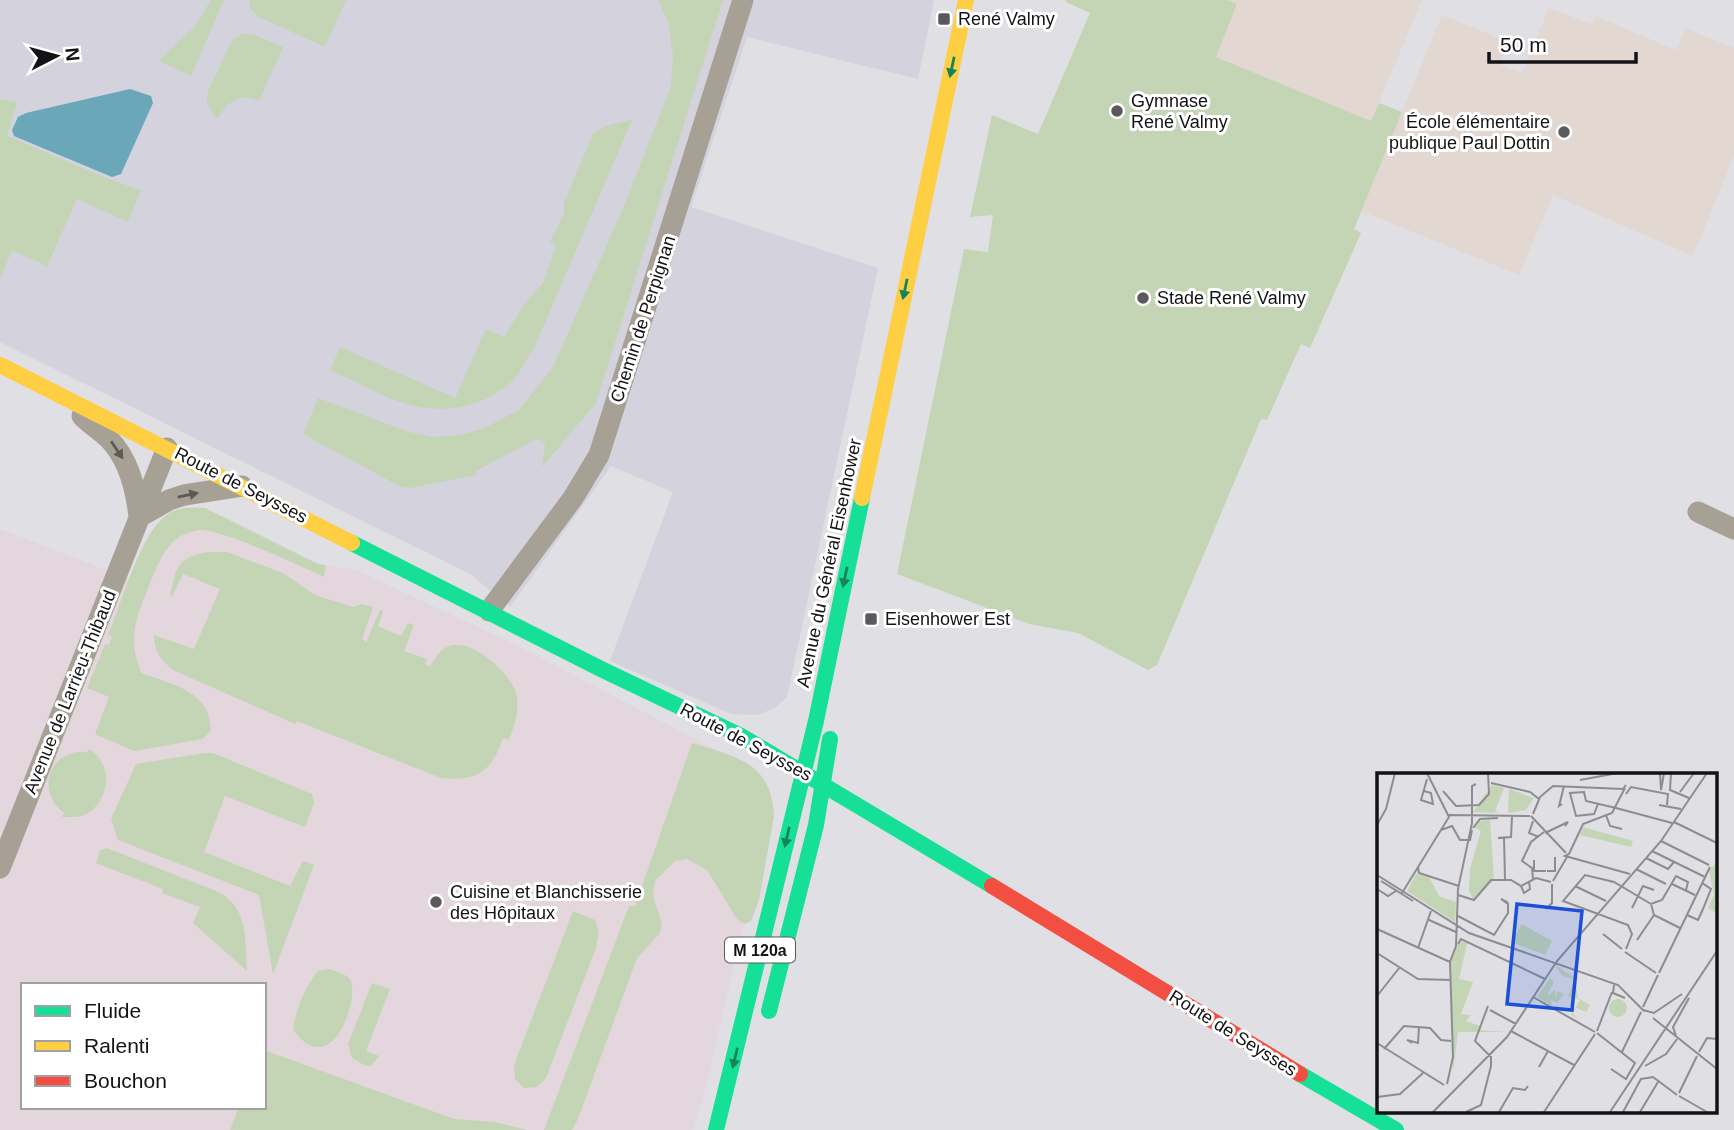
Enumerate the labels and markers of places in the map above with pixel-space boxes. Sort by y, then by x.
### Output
place label: René Valmy [958,9,1055,29]
marker: René Valmy [936,11,952,27]
place label: Gymnase René Valmy [1131,91,1228,132]
marker: Gymnase René Valmy [1109,103,1125,119]
place label: École élémentaire publique Paul Dottin [1389,112,1550,153]
marker: École élémentaire publique Paul Dottin [1556,124,1572,140]
place label: Stade René Valmy [1157,288,1306,308]
marker: Stade René Valmy [1135,290,1151,306]
place label: Eisenhower Est [885,609,1010,629]
marker: Eisenhower Est [863,611,879,627]
place label: Cuisine et Blanchisserie des Hôpitaux [450,882,642,923]
marker: Cuisine et Blanchisserie des Hôpitaux [428,894,444,910]

